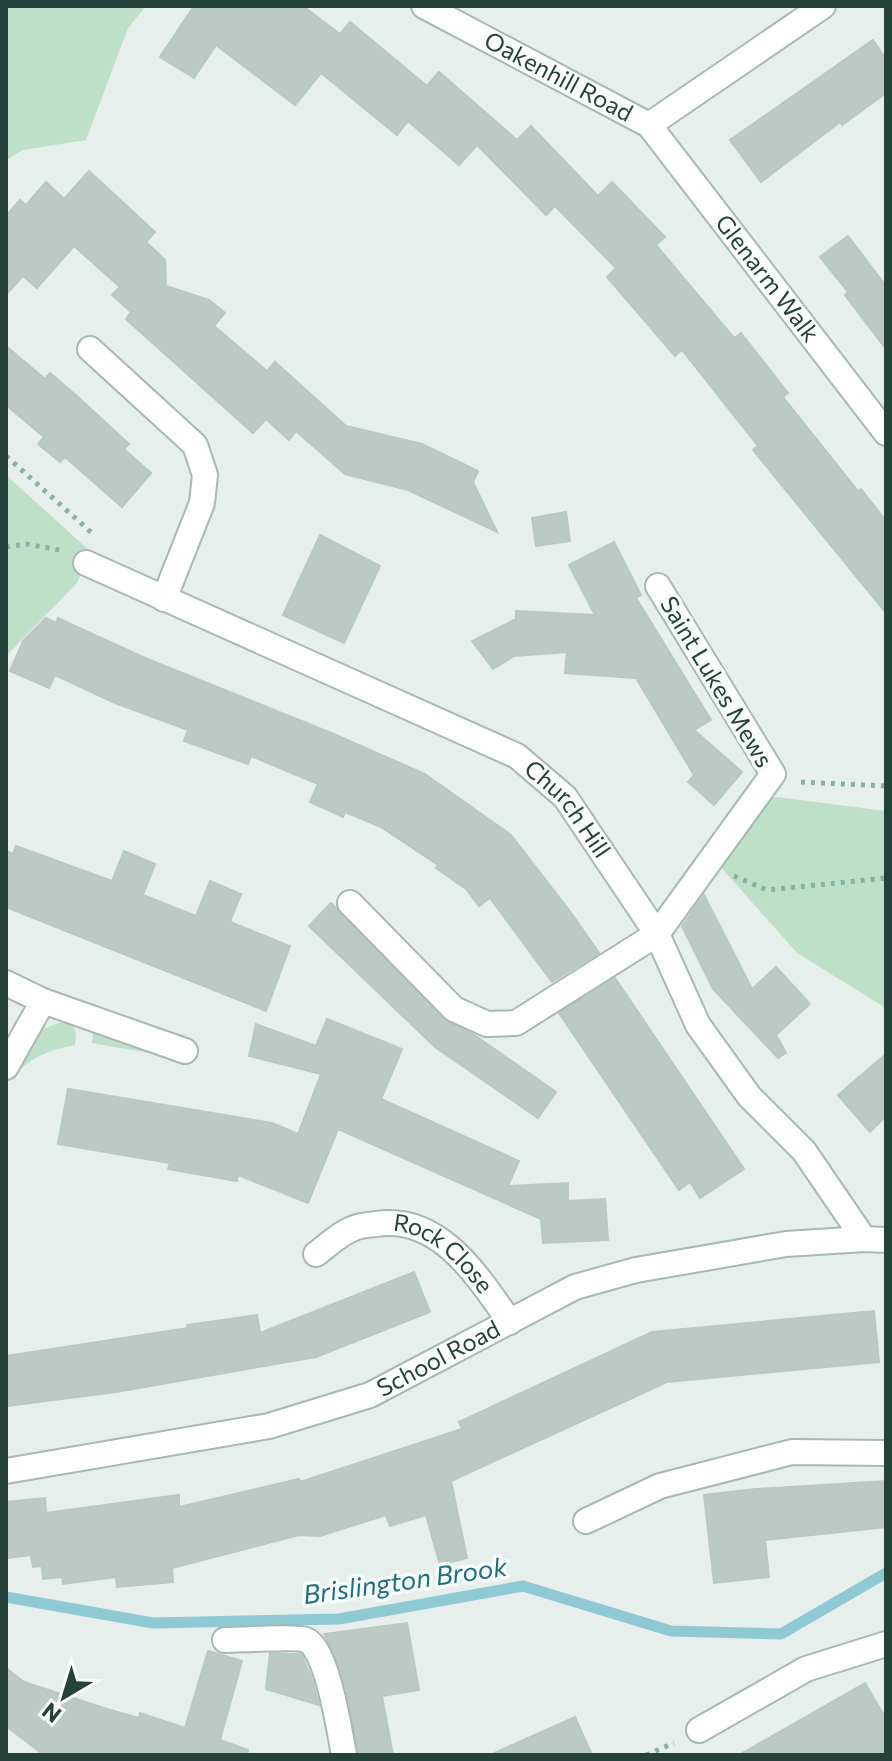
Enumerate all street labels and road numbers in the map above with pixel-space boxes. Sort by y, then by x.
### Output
street label: Oakenhill Road [480,25,638,127]
street label: Glenarm Walk [710,208,826,347]
street label: Saint Lukes Mews [655,591,780,772]
street label: Church Hill [519,753,618,863]
street label: Rock Close [392,1207,500,1298]
street label: School Road [371,1313,504,1402]

